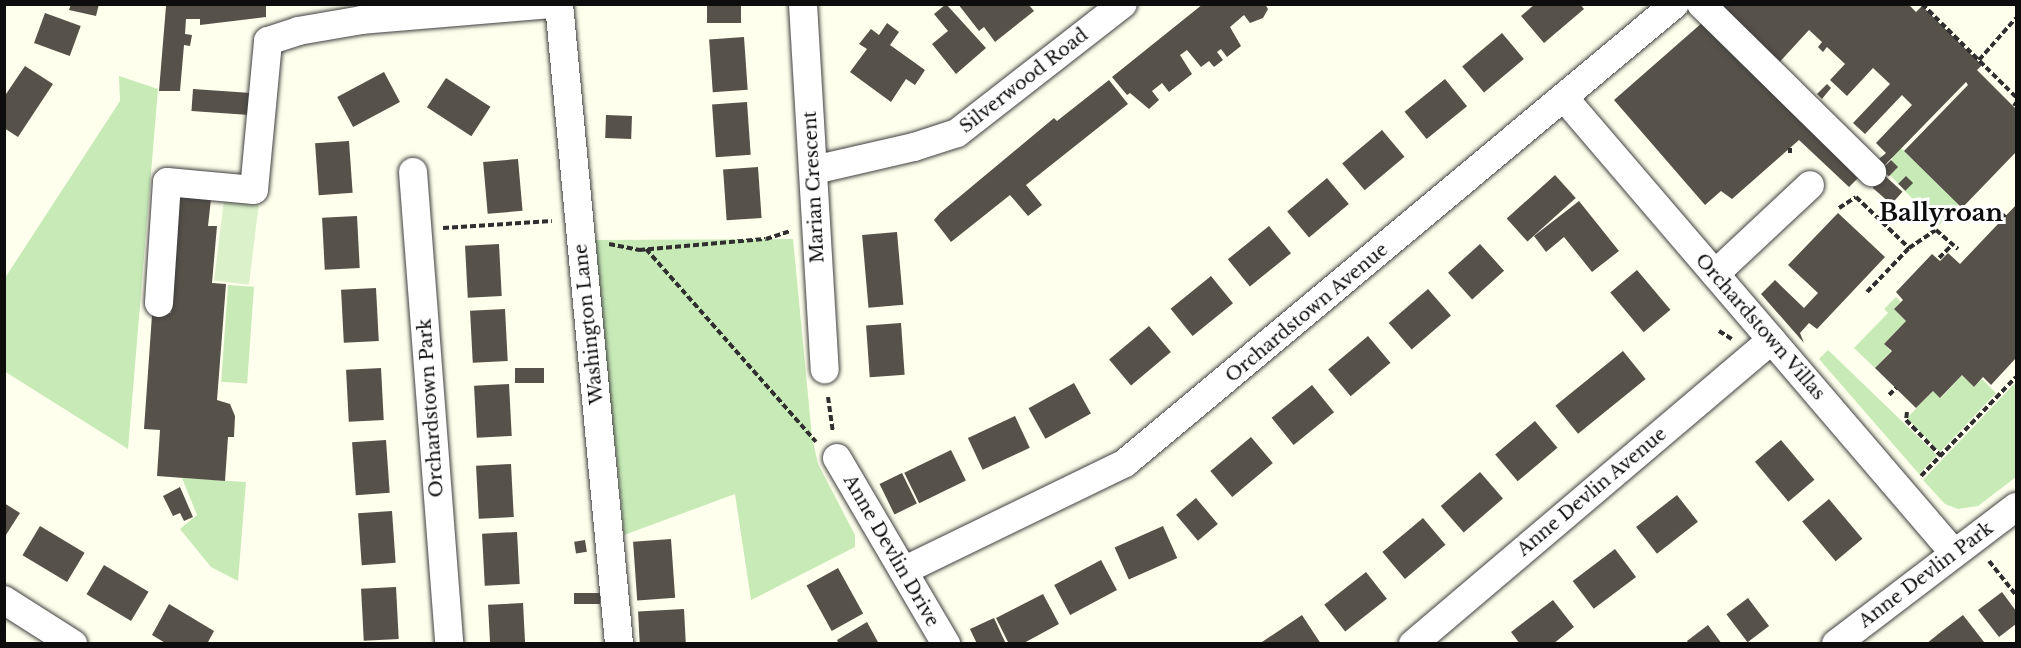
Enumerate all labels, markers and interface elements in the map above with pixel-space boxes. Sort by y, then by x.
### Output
street label: Silverwood Road [956,24,1092,138]
street label: Marian Crescent [799,110,829,264]
district label: Ballyroan [1879,199,2003,227]
street label: Orchardstown Avenue [1221,239,1393,387]
street label: Washington Lane [570,243,608,405]
street label: Orchardstown Villas [1690,249,1830,405]
street label: Orchardstown Park [414,318,448,498]
street label: Anne Devlin Avenue [1513,423,1671,561]
street label: Anne Devlin Drive [839,471,943,631]
street label: Anne Devlin Park [1855,518,1997,632]

